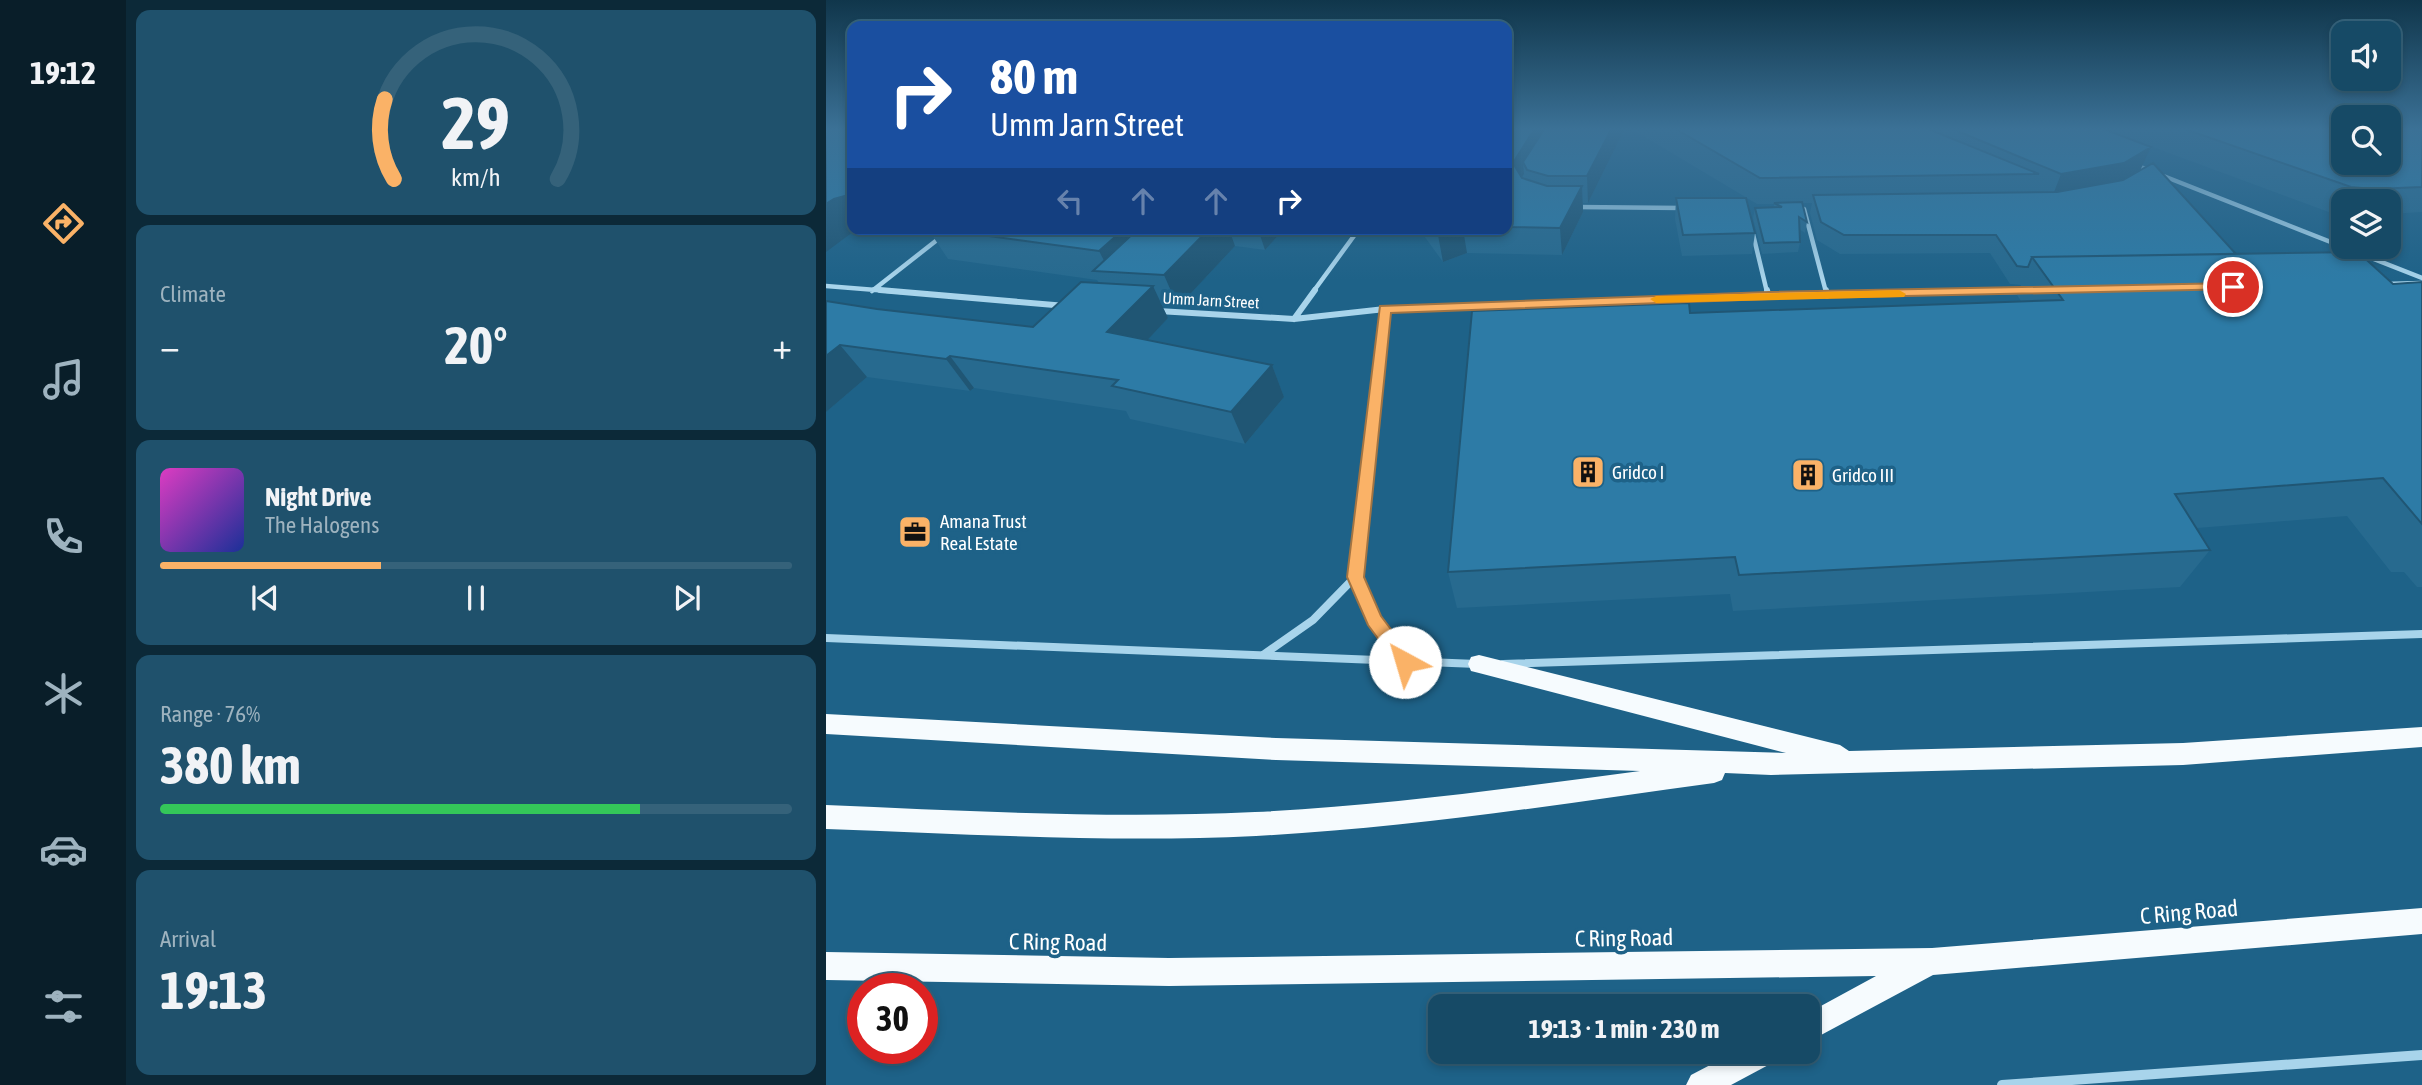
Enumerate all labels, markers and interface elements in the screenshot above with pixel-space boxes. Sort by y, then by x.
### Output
map controls [2331,21,2401,259]
button: sound [2331,21,2401,91]
text: 80 m [990,48,1078,104]
icon: right [875,49,966,140]
text: 19:12 [30,54,96,91]
text: 29 [442,81,510,164]
button: search [2331,105,2401,175]
text: Umm Jarn Street [990,106,1184,143]
text: km/h [451,162,501,190]
icon: left [1051,182,1089,220]
icon: ahead [1124,182,1162,220]
icon: ahead [1197,182,1235,220]
icon: right [1270,182,1308,220]
button: layers [2331,189,2401,259]
icon: directions [39,199,88,248]
pin [2203,257,2263,317]
icon: arrive [2214,268,2252,306]
text: Climate [160,281,226,307]
street label: Umm Jarn Street [1162,288,1260,312]
text: 20° [444,315,508,375]
text: − [160,324,180,367]
text: + [772,324,792,367]
icon: music [39,355,88,404]
building icon: Gridco I [1569,453,1607,491]
building icon: Gridco III [1789,456,1827,494]
place label: Gridco I [1612,461,1664,483]
place label: Gridco III [1832,464,1894,486]
text: Night Drive [265,482,372,512]
place label: Amana Trust Real Estate [940,510,1027,554]
icon: phone [39,512,88,561]
text: The Halogens [265,512,379,538]
office icon: Amana Trust Real Estate [896,513,934,551]
icon: previous [246,579,284,617]
icon: pause [457,579,495,617]
icon: next [668,579,706,617]
position arrow [1368,625,1442,699]
icon: climate [39,669,88,718]
text: Range · 76% [160,701,260,727]
text: 380 km [160,735,301,795]
icon: car [39,825,88,874]
street label: C Ring Road [2139,895,2239,929]
street label: C Ring Road [1575,924,1673,952]
text: Arrival [160,926,216,952]
street label: C Ring Road [1009,928,1107,956]
text: 19:13 [160,960,267,1020]
speed limit sign: 30 [847,973,938,1064]
icon: filters [39,982,88,1031]
text: 19:13 · 1 min · 230 m [1529,1014,1719,1044]

